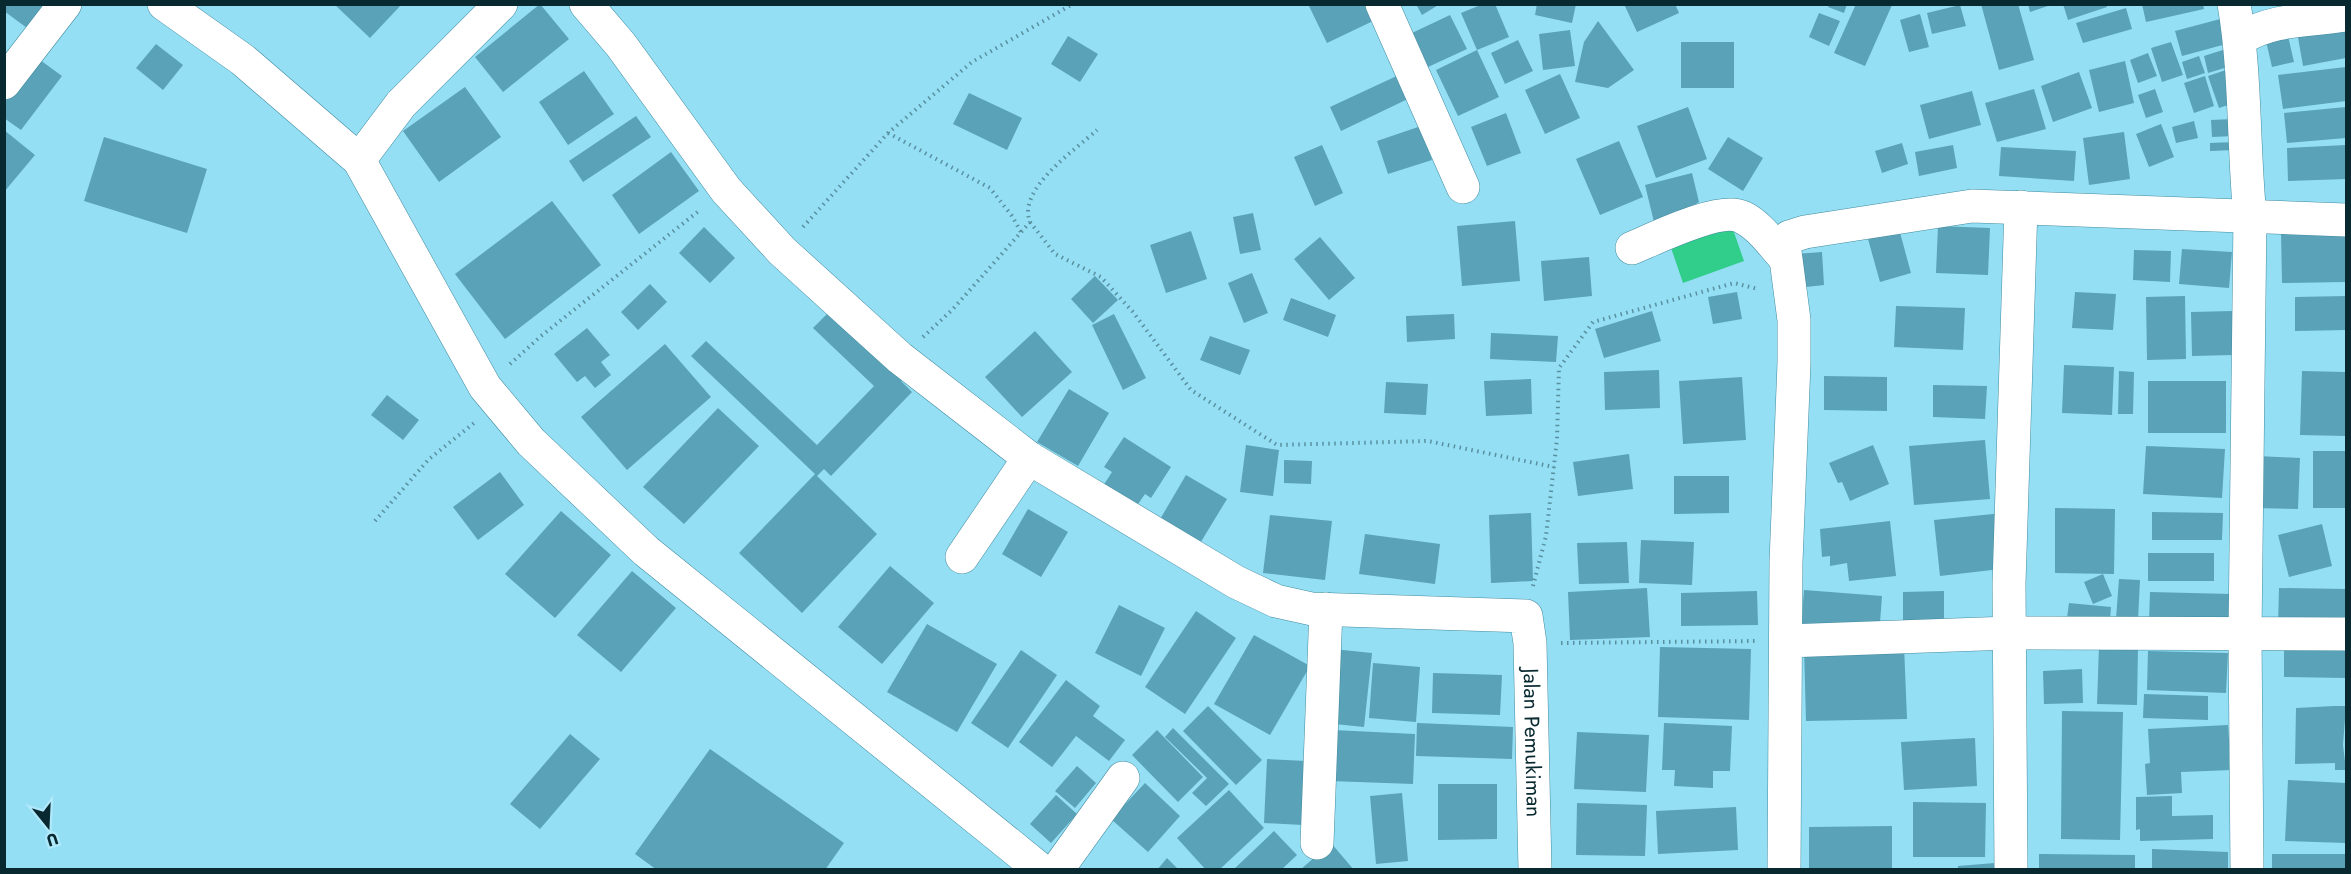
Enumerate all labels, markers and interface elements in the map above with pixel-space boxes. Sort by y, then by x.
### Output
street label: Jalan Pemukiman [1515,665,1549,818]
north arrow [18,796,78,856]
text: U [44,827,61,852]

